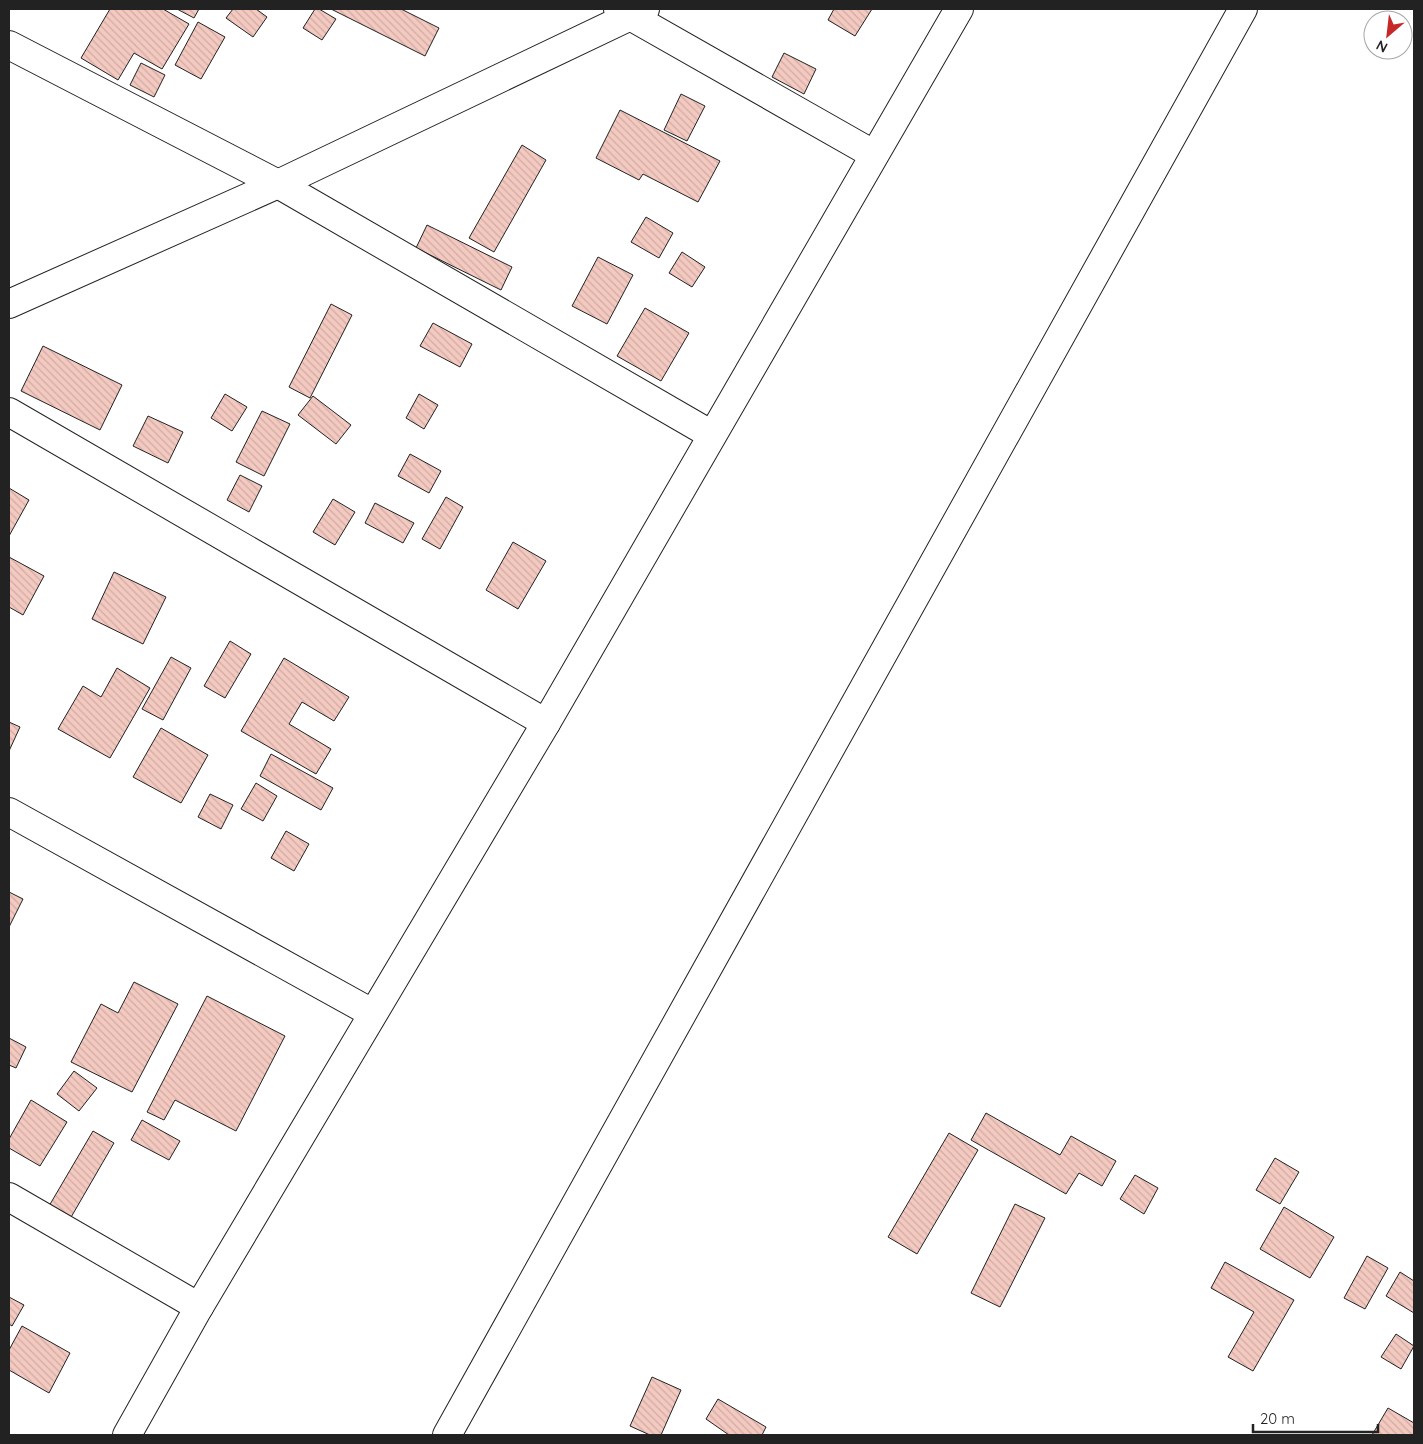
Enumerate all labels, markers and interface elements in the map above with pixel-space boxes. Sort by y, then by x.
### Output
north arrow [1363,10,1413,60]
text: N [1373,36,1391,57]
scale bar [1253,1402,1378,1434]
text: 20 m [1260,1409,1295,1428]

